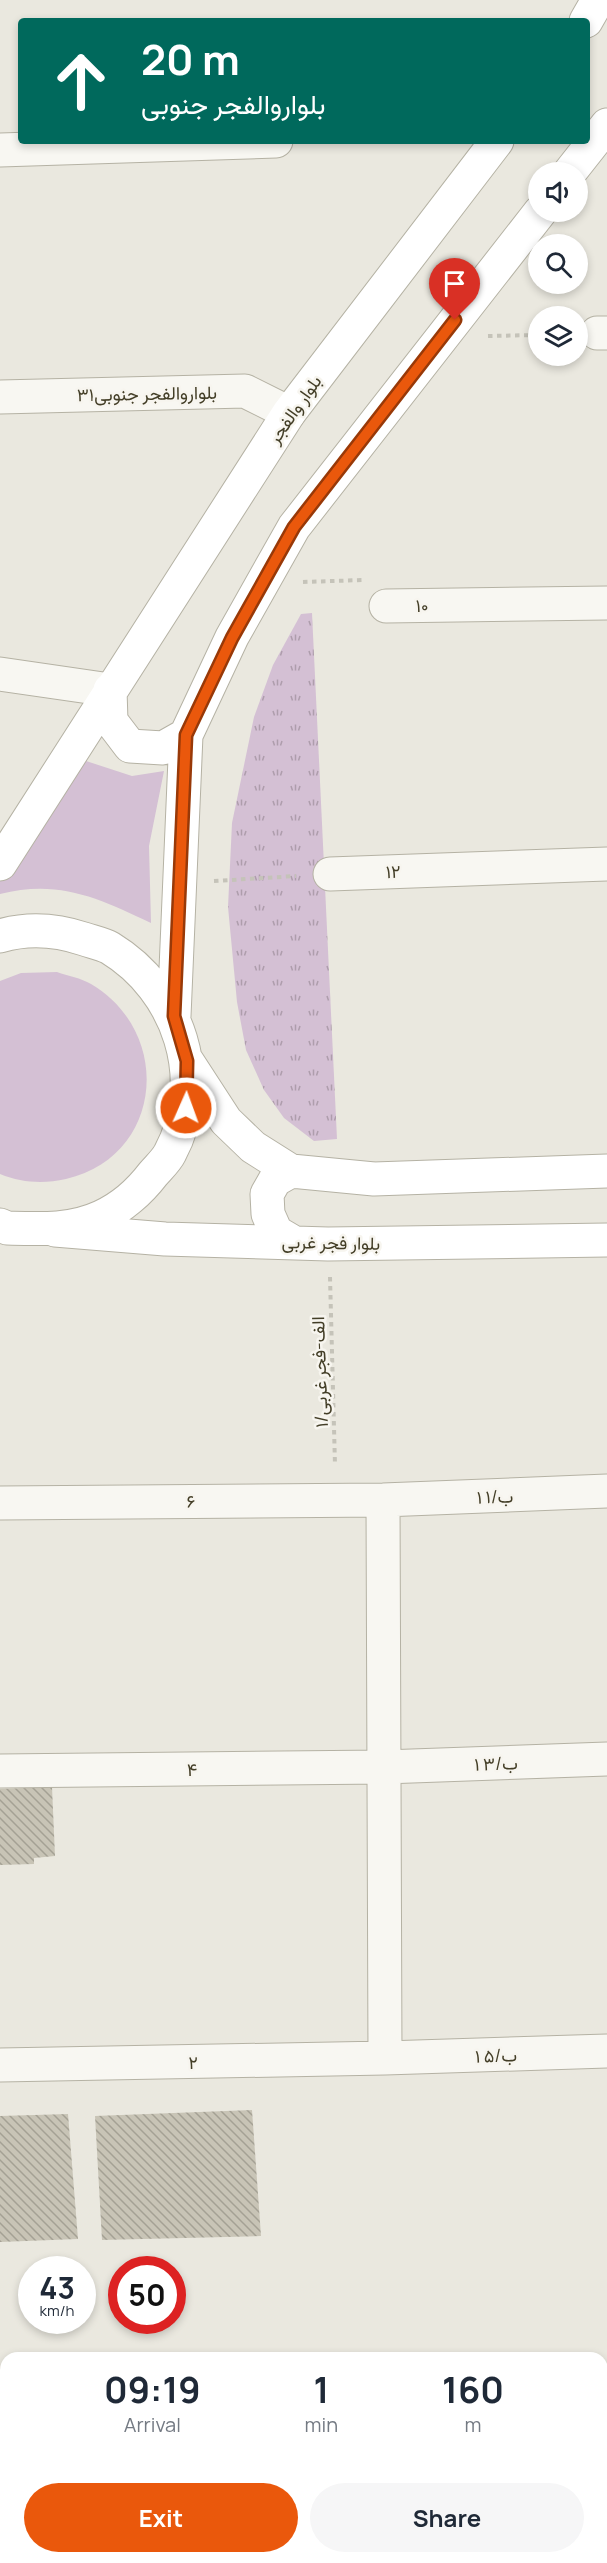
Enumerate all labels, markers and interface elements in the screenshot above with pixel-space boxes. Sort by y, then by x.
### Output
text: 20 m [141,30,240,88]
icon: ahead [42,42,120,120]
text: بلواروالفجر جنوبی [141,85,326,122]
map controls [528,162,588,366]
button: sound [528,162,588,222]
button: search [528,234,588,294]
pin [429,258,480,320]
icon: arrive [438,267,471,300]
button: layers [528,306,588,366]
street label: بلوار والفجر [261,370,326,449]
street label: بلواروالفجر جنوبی۳۱ [77,380,217,406]
street label: ۱۰ [415,593,429,617]
street label: ۱۲ [385,859,401,883]
position arrow [154,1076,218,1140]
street label: بلوار فجر غربی [282,1229,380,1255]
street label: ۱/الف-فجر غربی [305,1316,333,1428]
street label: ۱ ب/۱ [476,1483,514,1509]
street label: ۶ [187,1489,196,1513]
street label: ۱ ب/۳ [474,1750,518,1776]
street label: ۴ [187,1757,197,1781]
street label: ۱ ب/۵ [475,2042,517,2068]
street label: ۲ [188,2050,198,2074]
speed limit sign: 50 [108,2256,186,2334]
text: 43 [39,2267,75,2308]
text: km/h [40,2300,74,2321]
text: 09:19 [104,2365,201,2414]
text: 1 [313,2365,329,2414]
text: 160 [442,2365,504,2414]
text: Arrival [124,2411,181,2438]
text: min [305,2411,338,2438]
text: m [465,2411,482,2438]
button: Exit [24,2483,298,2552]
button: Share [310,2483,584,2552]

